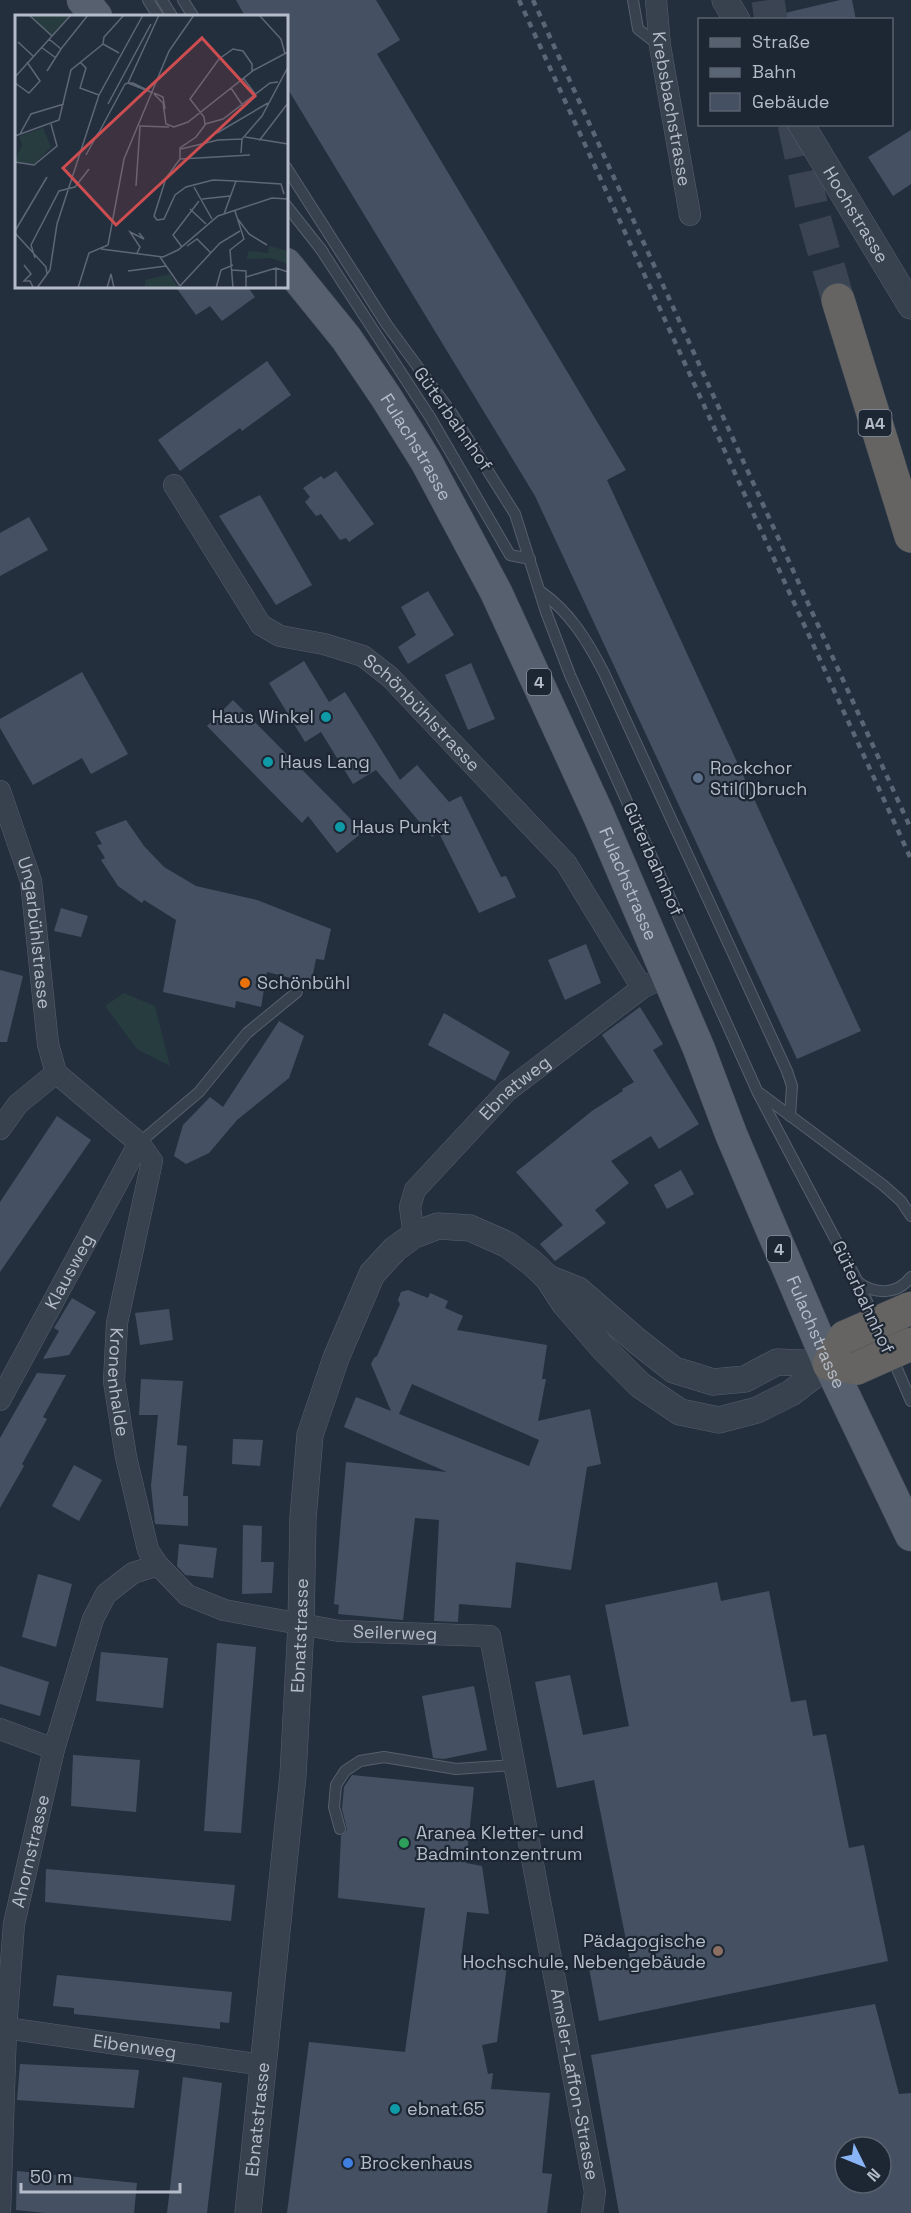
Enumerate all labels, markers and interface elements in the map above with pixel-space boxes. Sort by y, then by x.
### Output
inset map [15,15,288,288]
legend [698,18,893,126]
street label: Krebsbachstrasse [648,30,697,188]
text: Straße [752,30,810,53]
text: Bahn [752,60,796,83]
text: Gebäude [752,90,830,113]
street label: Hochstrasse [818,162,894,267]
street label: Güterbahnhof [409,362,498,475]
street label: Fulachstrasse [376,389,457,505]
road number: A4 [858,410,892,436]
street label: Schönbühlstrasse [359,648,485,776]
road number: 4 [527,669,551,695]
place label: Haus Winkel [212,705,314,728]
marker: Haus Winkel [319,710,333,724]
place label: Haus Lang [280,750,370,773]
marker: Haus Lang [261,755,275,769]
place label: Rockchor Stil(l)bruch [710,756,807,800]
marker: Rockchor Stil(l)bruch [691,771,705,785]
street label: Güterbahnhof [618,798,689,919]
place label: Haus Punkt [352,815,450,838]
marker: Haus Punkt [333,820,347,834]
street label: Fulachstrasse [594,824,663,944]
street label: Ungarbühlstrasse [12,853,56,1010]
place label: Schönbühl [257,971,350,994]
marker: Schönbühl [238,976,252,990]
street label: Ebnatweg [474,1050,555,1125]
street label: Klausweg [39,1230,99,1313]
road number: 4 [767,1236,791,1262]
street label: Güterbahnhof [827,1237,900,1357]
street label: Fulachstrasse [782,1272,851,1392]
street label: Kronenhalde [103,1327,135,1438]
street label: Ebnatstrasse [285,1578,313,1693]
street label: Seilerweg [353,1619,438,1645]
street label: Ahornstrasse [6,1792,54,1910]
place label: Aranea Kletter- und Badmintonzentrum [416,1821,584,1865]
marker: Aranea Kletter- und Badmintonzentrum [397,1836,411,1850]
place label: Pädagogische Hochschule, Nebengebäude [463,1929,706,1973]
marker: Pädagogische Hochschule, Nebengebäude [711,1944,725,1958]
street label: Amsler-Laffon-Strasse [546,1986,605,2182]
street label: Eibenweg [91,2029,178,2063]
street label: Ebnatstrasse [240,2061,274,2178]
place label: ebnat.65 [407,2097,485,2120]
marker: ebnat.65 [388,2102,402,2116]
north arrow [833,2135,893,2195]
place label: Brockenhaus [360,2151,473,2174]
scale bar [21,2156,180,2194]
marker: Brockenhaus [341,2156,355,2170]
text: N [862,2164,885,2186]
text: 50 m [30,2165,72,2188]

